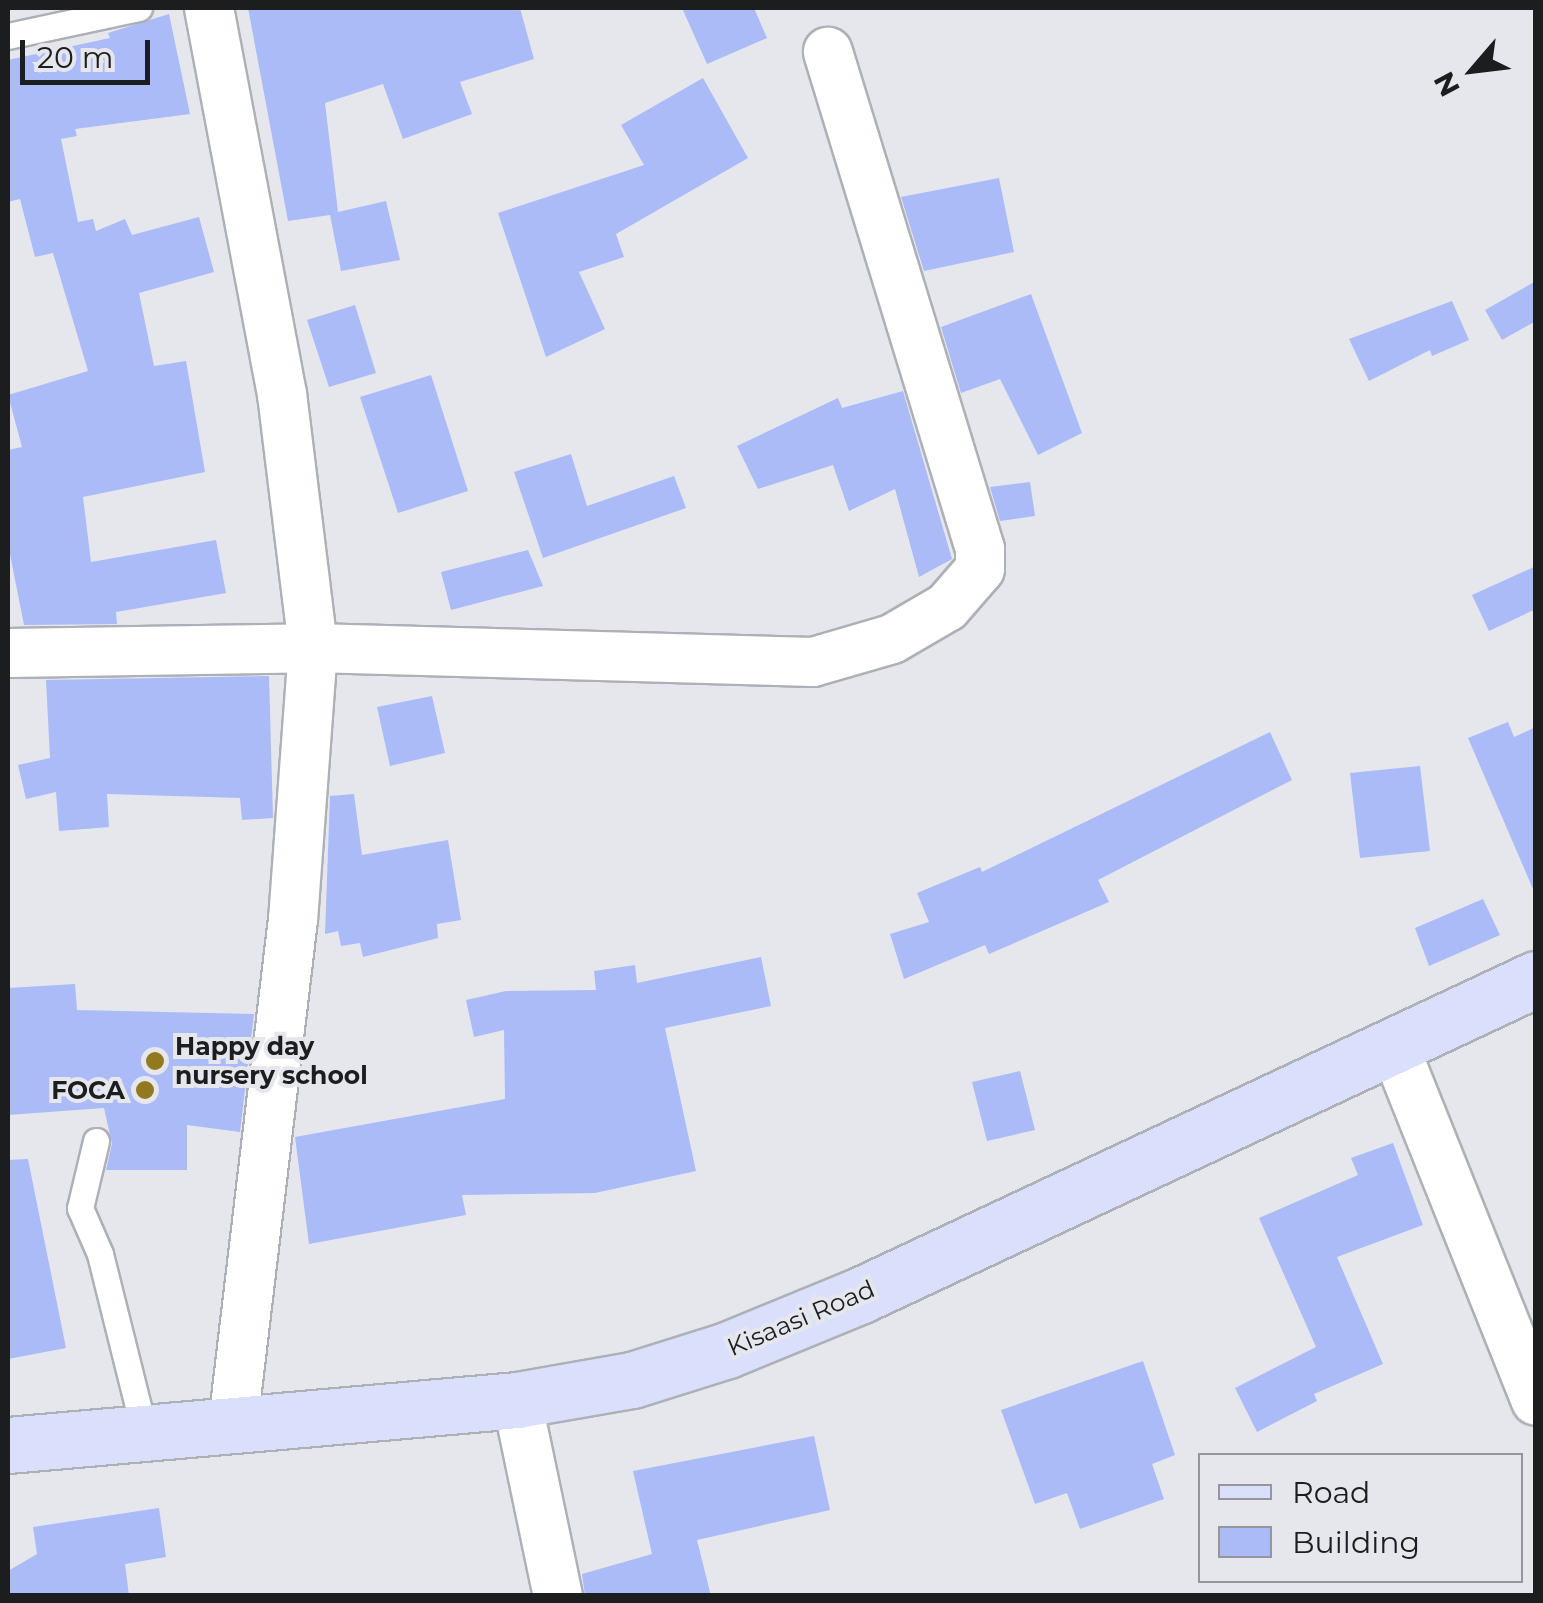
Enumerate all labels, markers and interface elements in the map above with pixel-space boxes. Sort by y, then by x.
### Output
scale bar [25,20,155,82]
north arrow [1423,20,1523,120]
text: 20 m [37,39,114,76]
text: N [1426,66,1467,102]
place label: Happy day nursery school [175,1032,368,1091]
marker: Happy day nursery school [144,1050,166,1072]
place label: FOCA [51,1075,125,1105]
marker: FOCA [134,1079,156,1101]
street label: Kisaasi Road [723,1274,879,1362]
legend [1198,1453,1523,1583]
text: Road [1292,1474,1370,1511]
text: Building [1292,1524,1420,1561]

